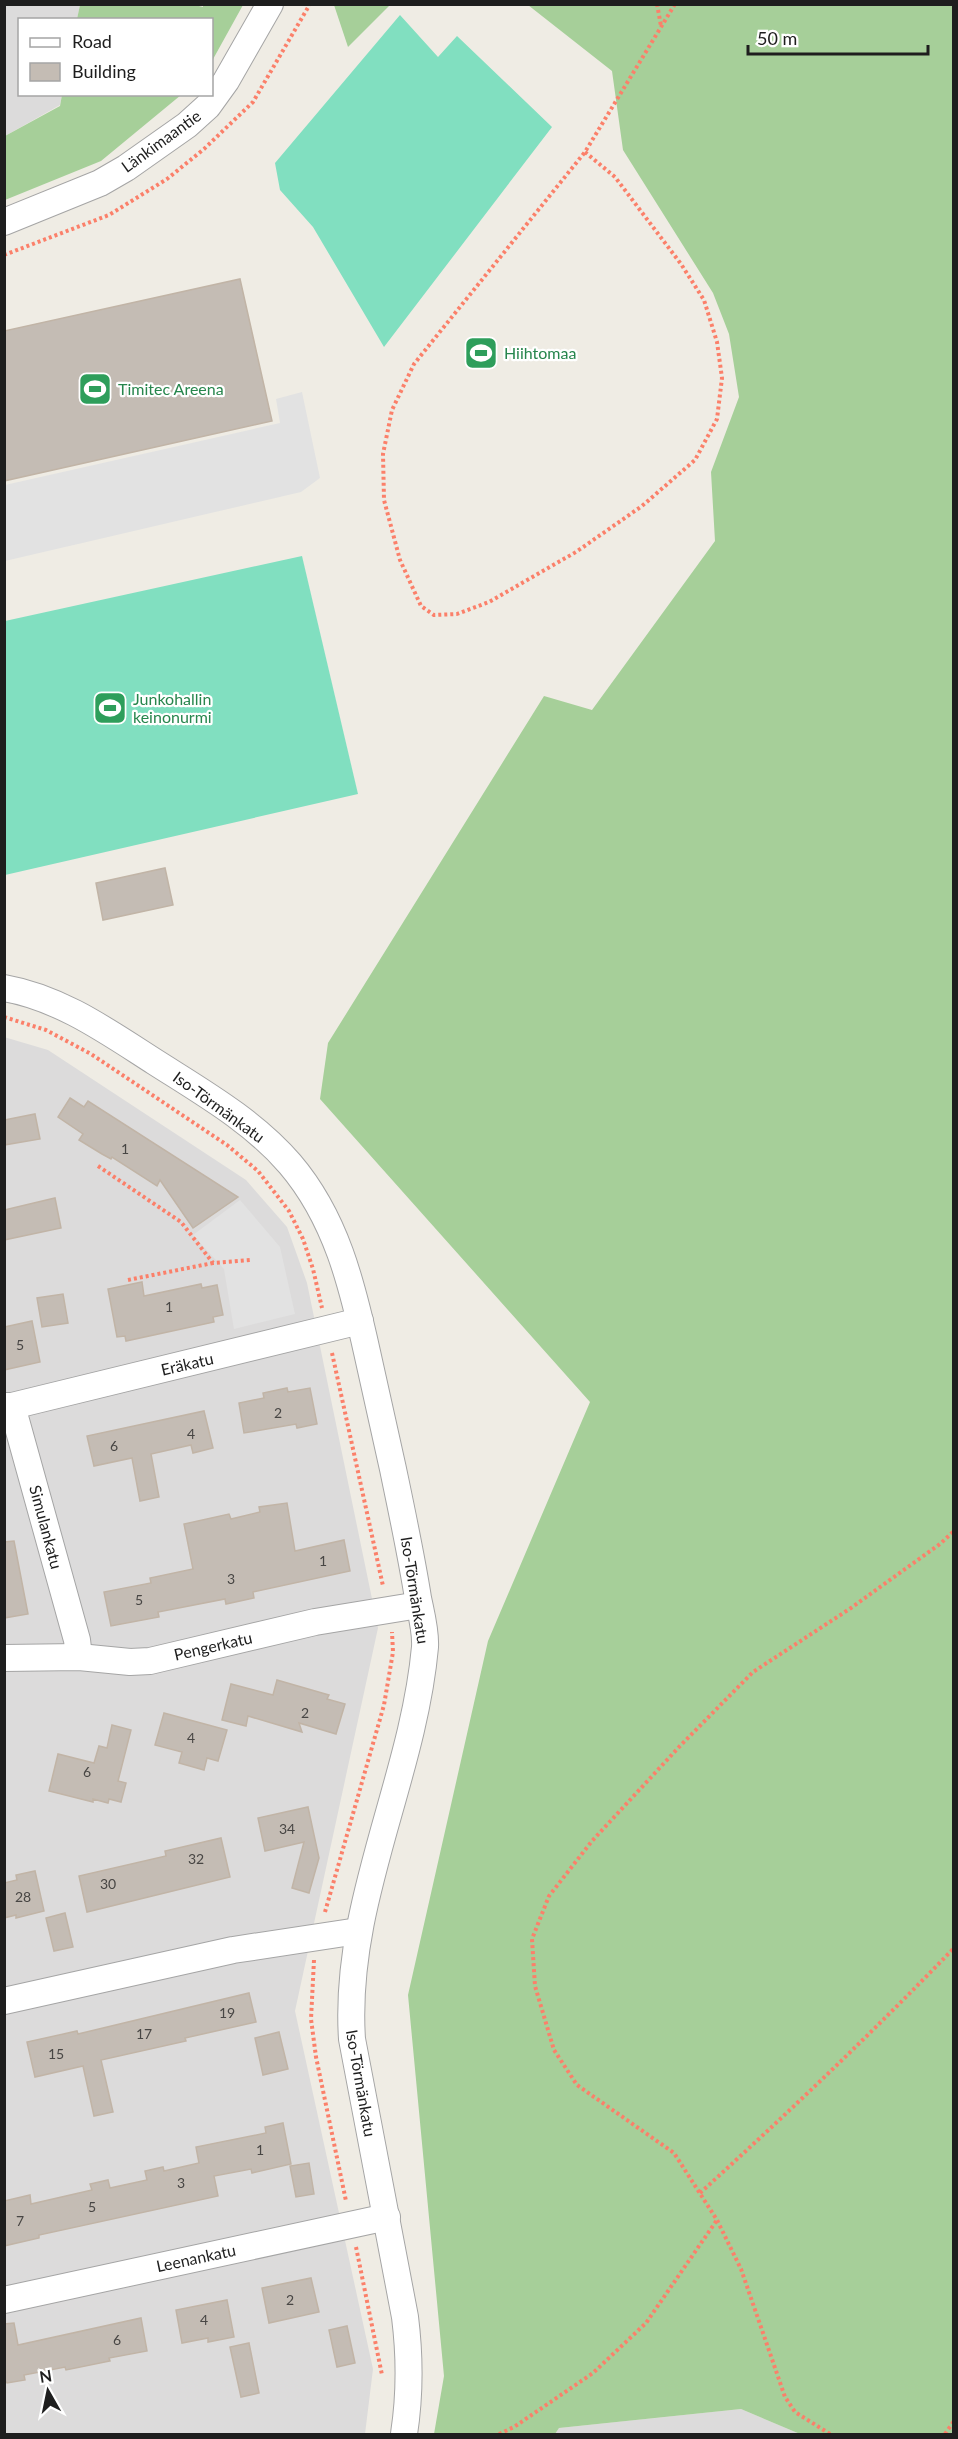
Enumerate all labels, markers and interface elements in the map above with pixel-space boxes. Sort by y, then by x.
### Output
legend [18,18,213,96]
scale bar [748,18,928,56]
text: 50 m [757,27,797,49]
text: Road [72,30,112,52]
text: Building [72,60,136,82]
street label: Länkimaantie [117,106,204,176]
sports icon: Hiihtomaa [463,335,499,371]
place label: Hiihtomaa [504,343,576,362]
sports icon: Timitec Areena [77,371,113,407]
place label: Timitec Areena [118,379,224,398]
place label: Junkohallin keinonurmi [133,689,212,726]
sports icon: Junkohallin keinonurmi [92,690,128,726]
street label: Iso-Törmänkatu [170,1067,269,1146]
house number: 1 [121,1140,129,1157]
house number: 1 [165,1298,173,1315]
house number: 5 [16,1336,24,1353]
street label: Eräkatu [159,1348,215,1379]
house number: 2 [274,1404,282,1421]
house number: 4 [187,1425,195,1442]
house number: 6 [110,1437,118,1454]
street label: Simulankatu [26,1483,67,1571]
street label: Iso-Törmänkatu [398,1535,433,1645]
house number: 1 [319,1552,327,1569]
house number: 3 [227,1570,235,1587]
house number: 5 [135,1591,143,1608]
street label: Pengerkatu [172,1627,254,1664]
house number: 2 [301,1704,309,1721]
house number: 4 [187,1729,195,1746]
house number: 6 [83,1763,91,1780]
house number: 34 [279,1820,295,1837]
house number: 32 [188,1850,204,1867]
house number: 30 [100,1875,116,1892]
house number: 28 [15,1888,31,1905]
house number: 19 [219,2004,235,2021]
house number: 17 [136,2025,152,2042]
street label: Iso-Törmänkatu [343,2028,380,2138]
house number: 15 [48,2045,64,2062]
house number: 1 [256,2141,264,2158]
house number: 3 [177,2174,185,2191]
house number: 5 [88,2198,96,2215]
house number: 7 [16,2212,24,2229]
street label: Leenankatu [154,2240,237,2275]
house number: 2 [286,2291,294,2308]
house number: 4 [200,2311,208,2328]
house number: 6 [113,2331,121,2348]
north arrow [18,2361,78,2421]
text: N [38,2365,53,2386]

